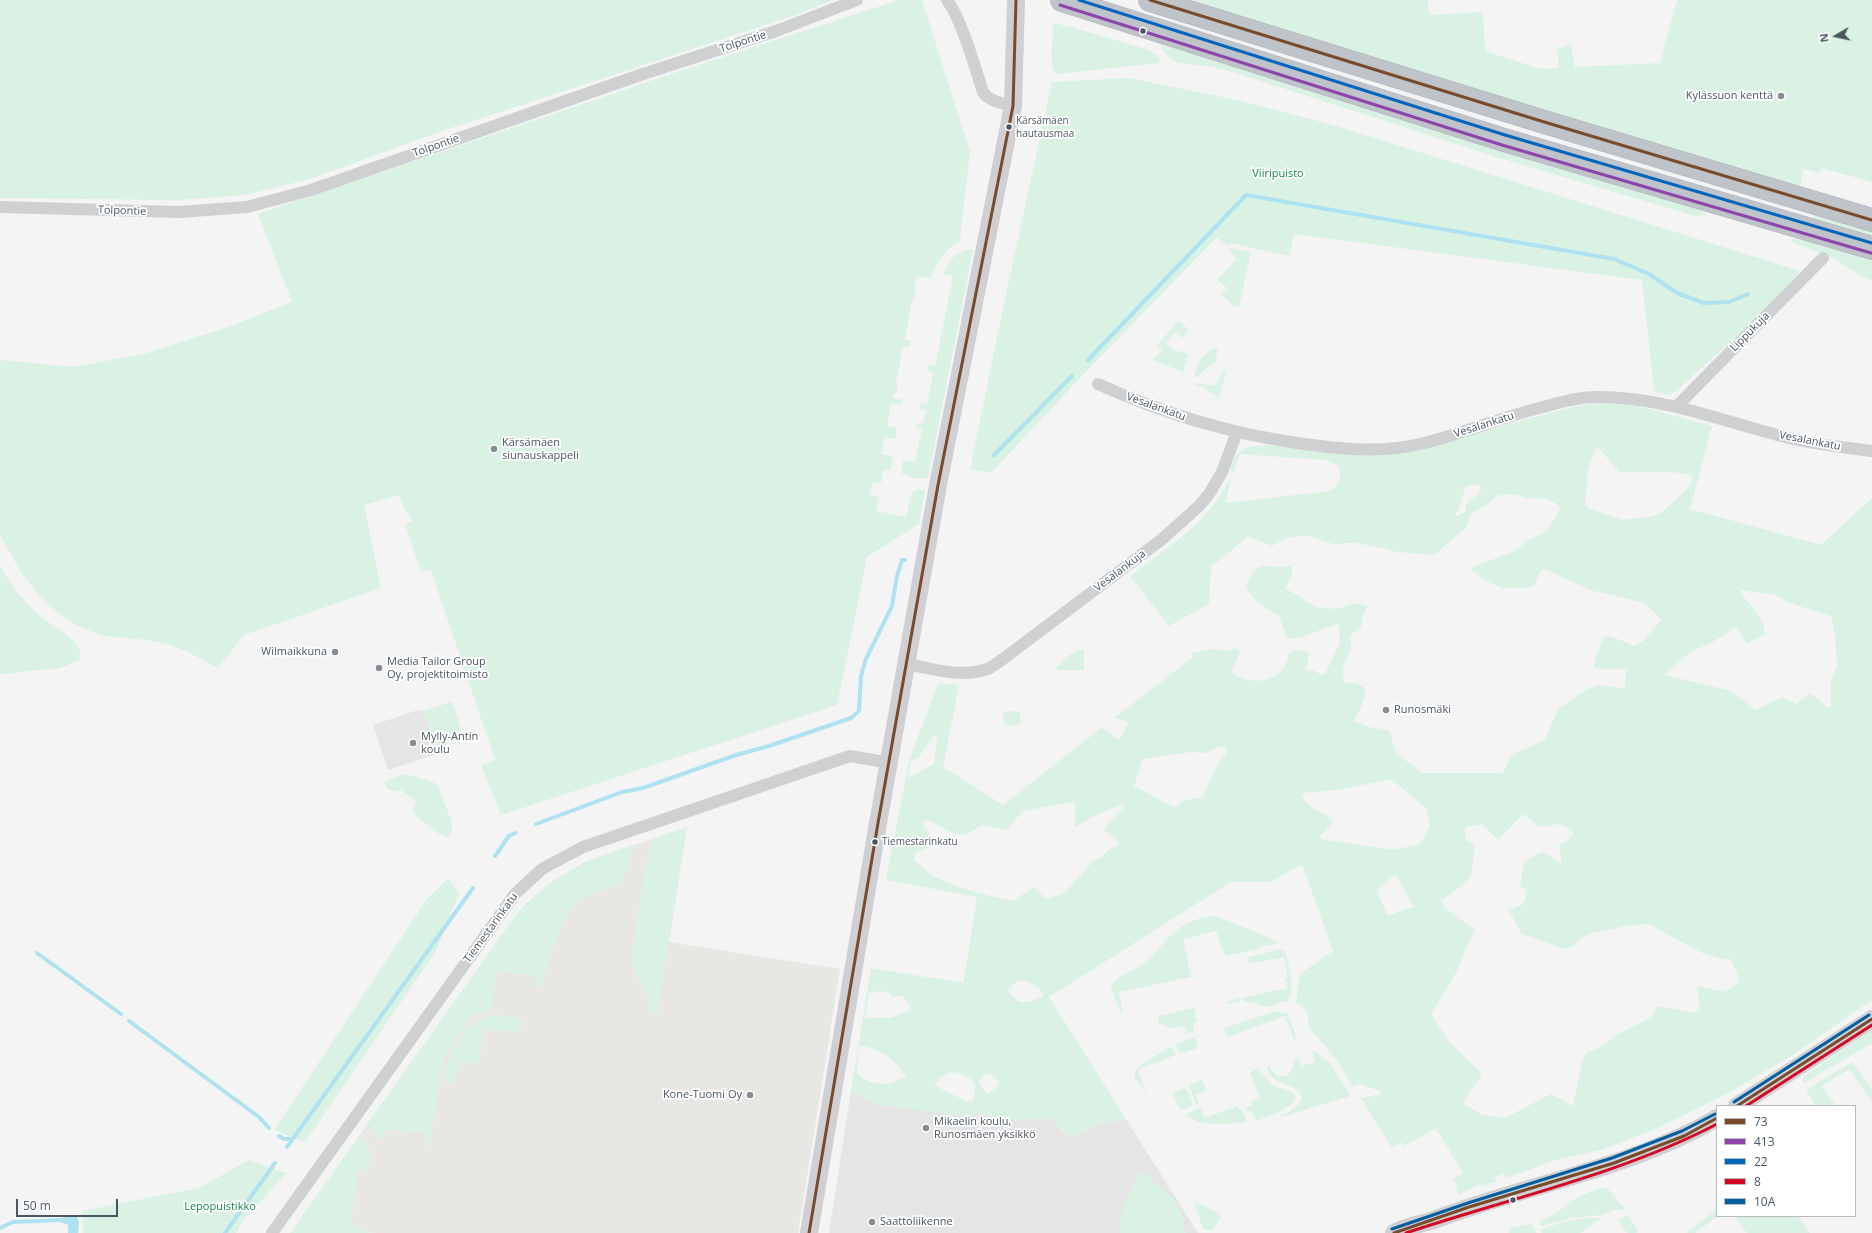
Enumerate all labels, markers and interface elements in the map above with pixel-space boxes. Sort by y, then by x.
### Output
north arrow [1816,16,1856,56]
unlabelled marker [1138,26,1148,36]
street label: Tolpontie [718,28,768,56]
text: N [1816,32,1832,44]
place label: Kylässuon kenttä [1686,89,1773,103]
marker: Kylässuon kenttä [1776,91,1786,101]
place label: Kärsämäen hautausmaa [1016,115,1074,138]
marker: Kärsämäen hautausmaa [1004,122,1014,132]
street label: Tolpontie [411,132,461,160]
park label: Viiripuisto [1252,167,1304,181]
street label: Tolpontie [98,204,146,218]
street label: Lippukuja [1728,310,1772,354]
street label: Vesalankatu [1124,390,1188,424]
street label: Vesalankatu [1452,409,1516,441]
street label: Vesalankatu [1778,429,1842,453]
place label: Kärsämäen siunauskappeli [502,436,579,462]
marker: Kärsämäen siunauskappeli [489,444,499,454]
street label: Vesalankuja [1092,547,1148,595]
place label: Wilmaikkuna [261,645,327,659]
marker: Wilmaikkuna [330,647,340,657]
place label: Media Tailor Group Oy, projektitoimisto [387,655,488,681]
marker: Media Tailor Group Oy, projektitoimisto [374,663,384,673]
place label: Runosmäki [1394,703,1451,717]
marker: Runosmäki [1381,705,1391,715]
place label: Mylly-Antin koulu [421,730,478,756]
marker: Mylly-Antin koulu [408,738,418,748]
place label: Tiemestarinkatu [882,836,958,848]
marker: Tiemestarinkatu [870,837,880,847]
street label: Tiemestarinkatu [461,890,521,966]
place label: Kone-Tuomi Oy [663,1088,742,1102]
marker: Kone-Tuomi Oy [745,1090,755,1100]
legend [1716,1105,1856,1217]
text: 73 [1754,1113,1768,1130]
place label: Mikaelin koulu, Runosmäen yksikkö [934,1115,1036,1141]
marker: Mikaelin koulu, Runosmäen yksikkö [921,1123,931,1133]
text: 413 [1754,1133,1775,1150]
text: 22 [1754,1153,1768,1170]
text: 8 [1754,1173,1761,1190]
scale bar [18,1191,120,1217]
text: 10A [1754,1193,1775,1210]
unlabelled marker [1508,1195,1518,1205]
text: 50 m [23,1197,51,1214]
park label: Lepopuistikko [184,1200,256,1214]
place label: Saattoliikenne [880,1215,953,1229]
marker: Saattoliikenne [867,1217,877,1227]

